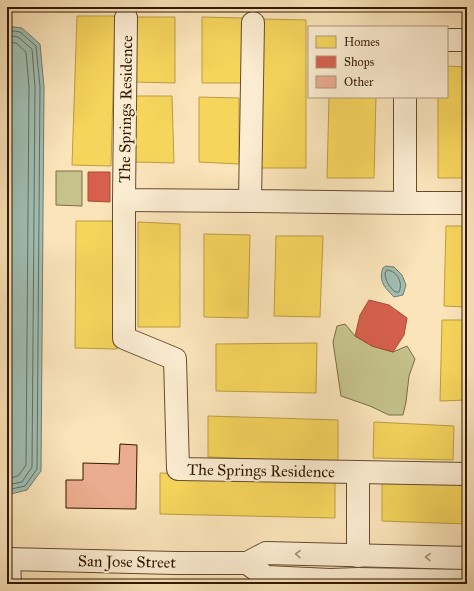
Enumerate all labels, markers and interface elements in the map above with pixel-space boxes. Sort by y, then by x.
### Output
legend [308,26,448,98]
street label: The Springs Residence [115,35,137,183]
text: Homes [344,35,380,49]
text: Shops [344,55,374,69]
text: Other [344,75,374,89]
street label: The Springs Residence [187,460,335,482]
one-way arrow [295,550,301,558]
street label: San Jose Street [78,551,177,573]
one-way arrow [425,553,431,561]

